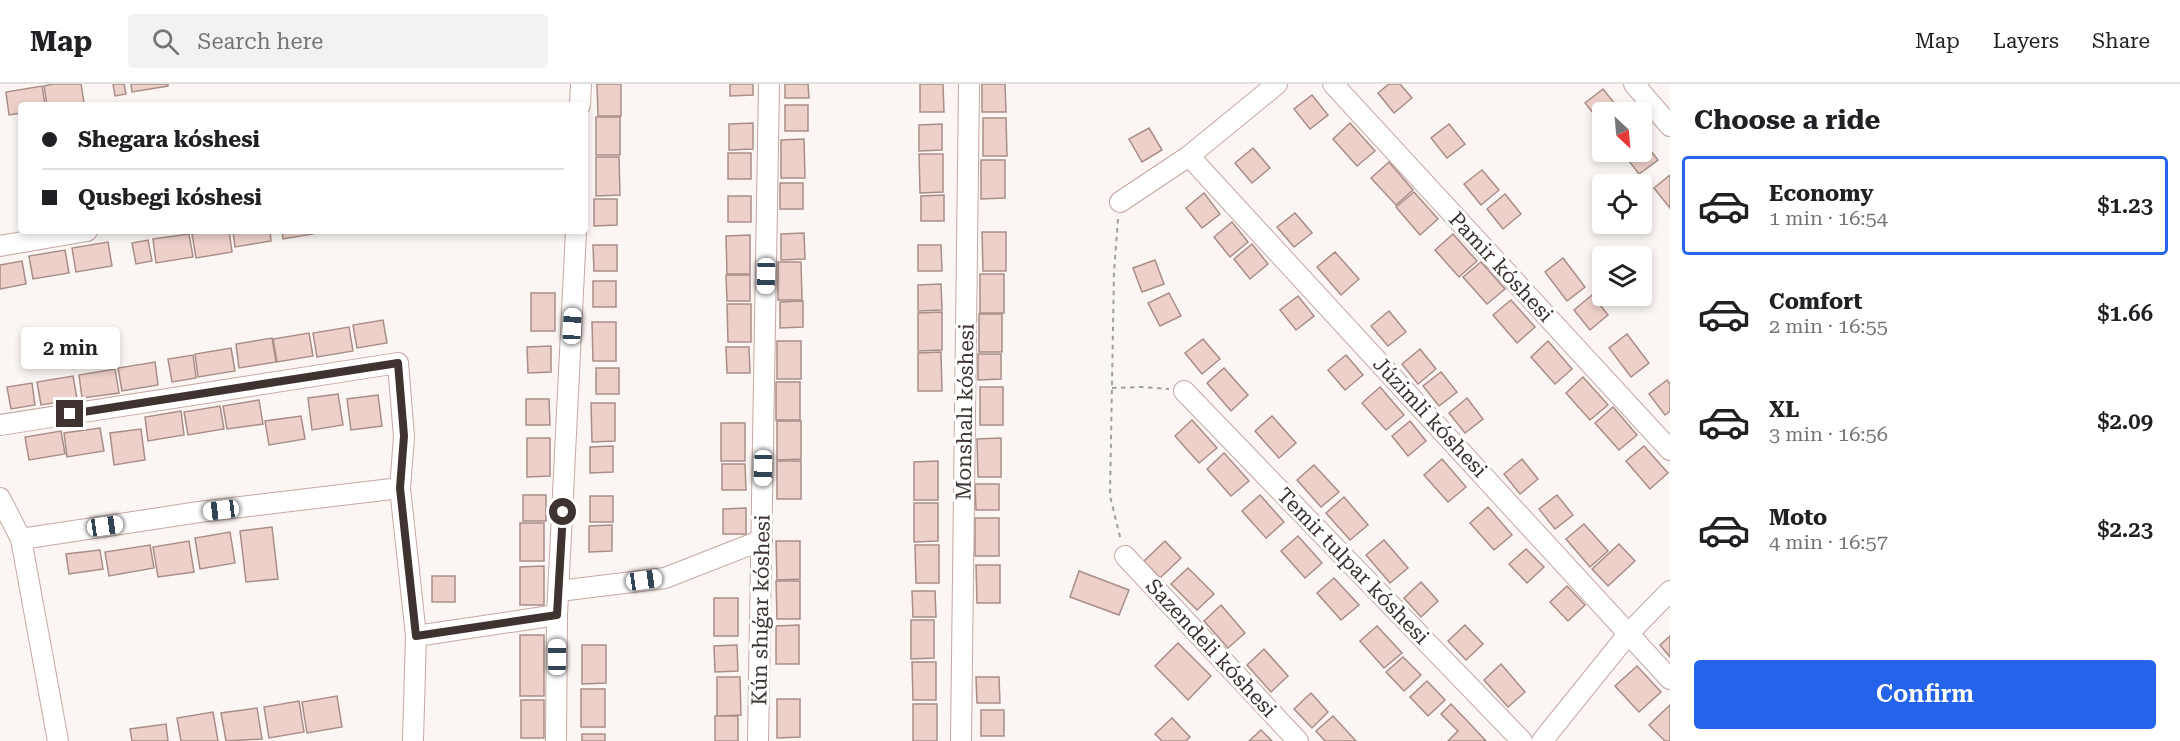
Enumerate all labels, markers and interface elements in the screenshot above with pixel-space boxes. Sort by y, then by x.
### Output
search box [128,14,548,68]
text: Map [30,25,92,58]
icon: search [149,25,182,58]
text: Search here [197,29,323,54]
text: Map [1915,29,1960,53]
text: Layers [1993,29,2059,53]
text: Share [2092,29,2150,53]
north arrow [1592,102,1652,162]
map controls [1592,102,1652,306]
text: Choose a ride [1694,104,1880,136]
text: Shegara kóshesi [78,127,260,152]
button: locate [1592,174,1652,234]
icon: car [1697,179,1751,233]
text: Economy [1769,181,1873,206]
text: Qusbegi kóshesi [78,185,262,210]
text: $1.23 [2097,193,2153,218]
text: 1 min · 16:54 [1769,206,1888,230]
street label: Pamir kóshesi [1444,207,1558,327]
button: layers [1592,246,1652,306]
car [757,258,775,294]
icon: car [1697,287,1751,341]
text: Comfort [1769,289,1862,314]
text: $1.66 [2097,301,2153,326]
car [562,308,582,344]
text: 2 min · 16:55 [1769,314,1888,338]
street label: Monshalı kóshesi [951,323,979,501]
callout: 2 min [20,327,119,369]
text: 2 min [43,336,98,360]
street label: Júzimli kóshesi [1368,352,1492,482]
icon: car [1697,395,1751,449]
text: XL [1769,397,1799,422]
route end [56,400,83,427]
text: $2.09 [2097,409,2153,434]
text: 3 min · 16:56 [1769,422,1888,446]
car [754,450,772,486]
street label: Temir tulpar kóshesi [1272,483,1434,649]
route start [549,498,576,525]
car [202,499,240,521]
icon: car [1697,503,1751,557]
text: Moto [1769,505,1827,530]
street label: Kún shıǵar kóshesi [747,514,775,706]
car [86,515,124,537]
text: $2.23 [2097,517,2153,542]
text: 4 min · 16:57 [1769,530,1888,554]
car [625,569,663,591]
street label: Sazendeli kóshesi [1141,574,1281,722]
car [548,639,566,675]
button: Confirm [1694,660,2156,729]

